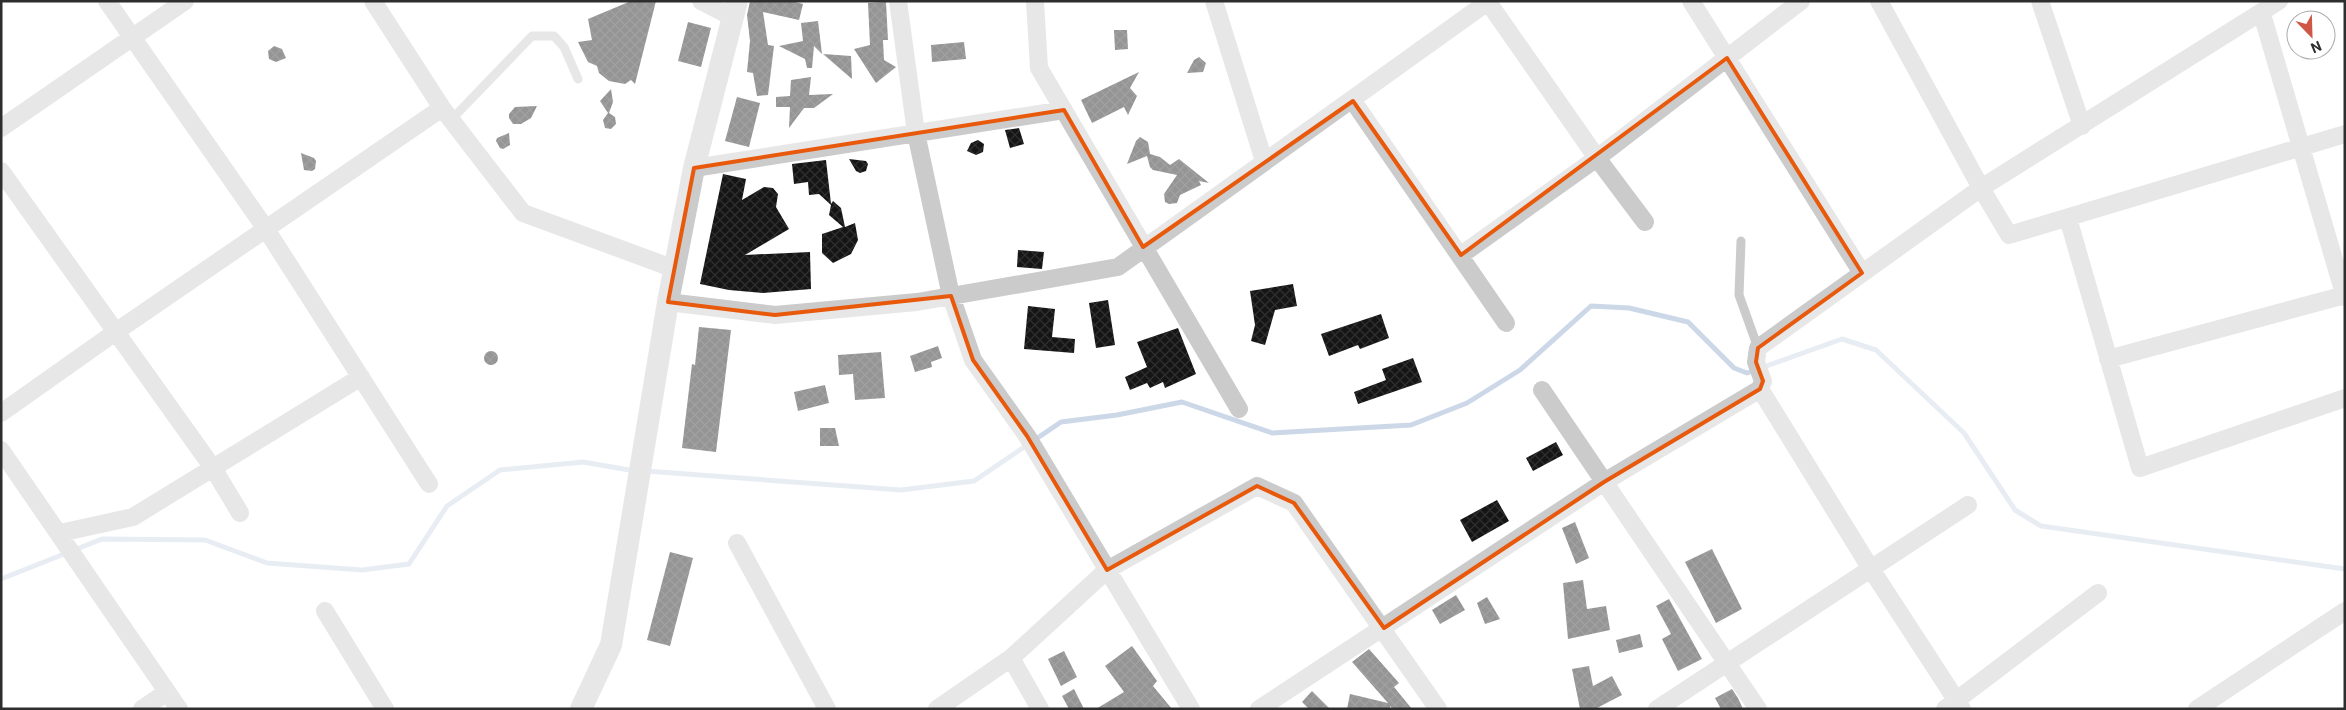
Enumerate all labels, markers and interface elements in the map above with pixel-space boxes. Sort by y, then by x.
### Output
north arrow [2286,10,2336,60]
text: N [2308,38,2324,56]

